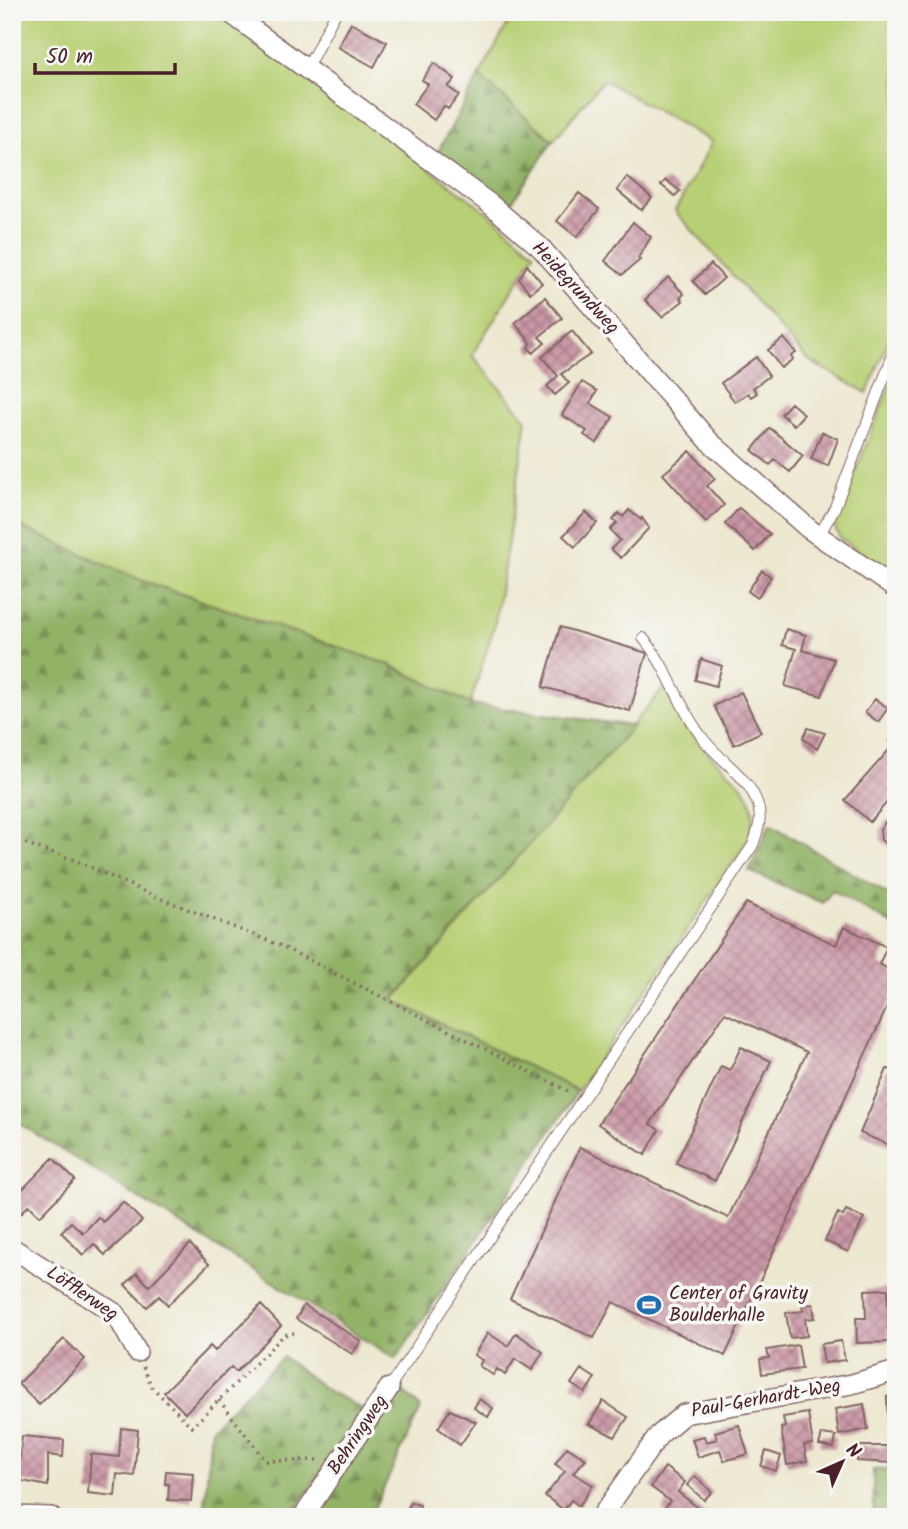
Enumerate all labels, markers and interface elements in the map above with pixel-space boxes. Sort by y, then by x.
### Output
scale bar [35,32,175,76]
text: 50 m [46,41,93,74]
street label: Heidegrundweg [524,235,626,341]
street label: Löfflerweg [40,1259,124,1329]
place label: Center of Gravity Boulderhalle [669,1279,809,1331]
sports icon: Center of Gravity Boulderhalle [635,1291,663,1319]
street label: Paul-Gerhardt-Weg [689,1371,843,1427]
street label: Behringweg [320,1389,396,1481]
north arrow [806,1428,876,1498]
text: N [838,1437,867,1466]

